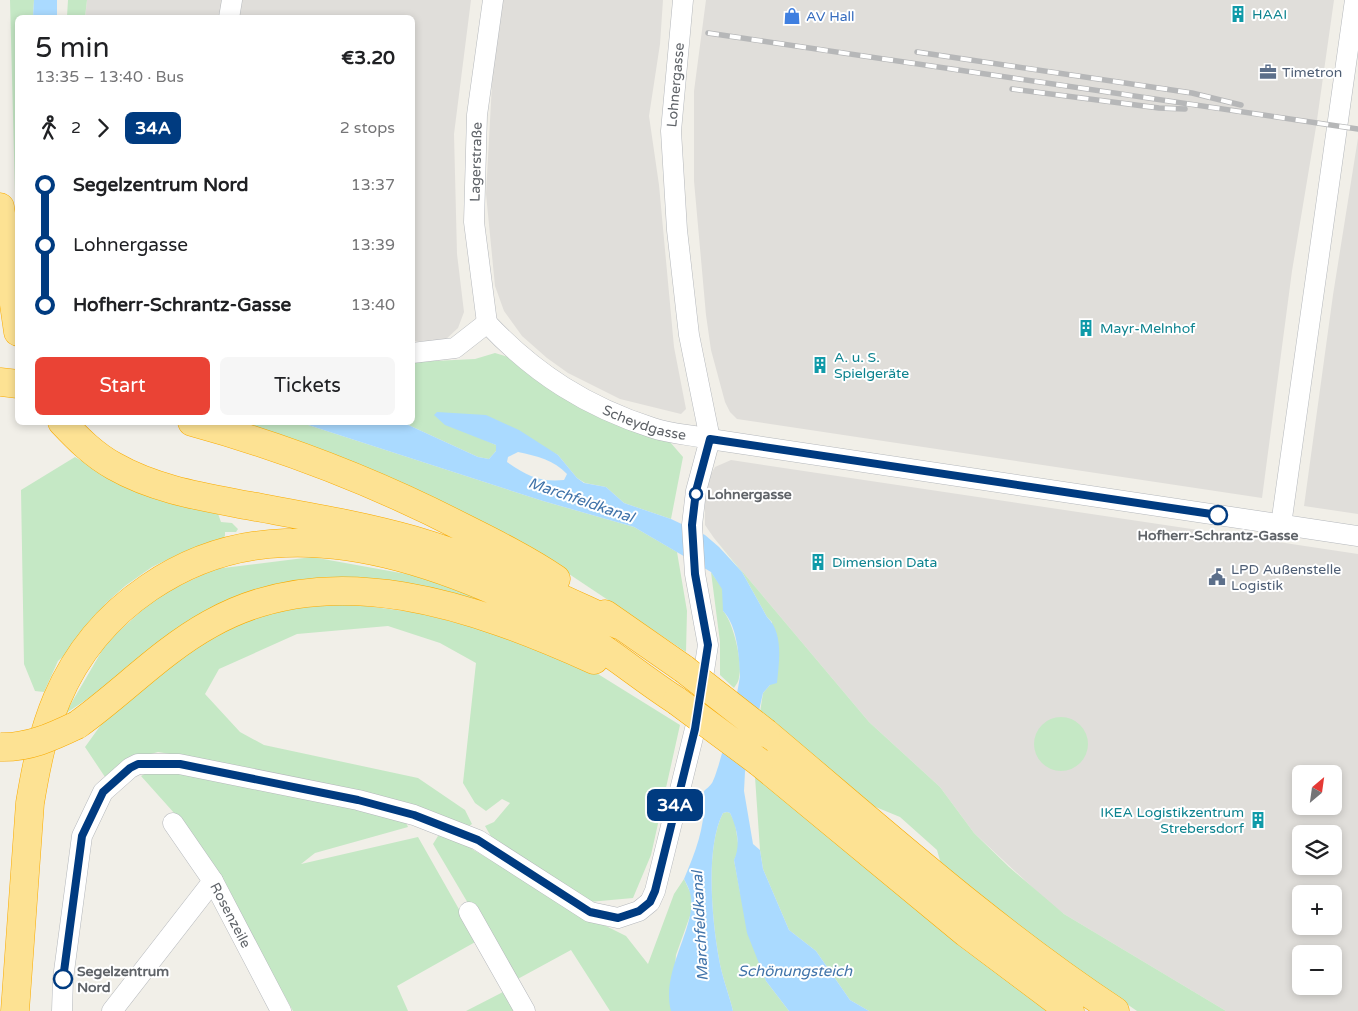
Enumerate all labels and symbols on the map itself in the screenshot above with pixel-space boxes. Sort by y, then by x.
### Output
building icon: HAAI [1228,4,1248,24]
shop icon: AV Hall [782,6,802,26]
place label: HAAI [1252,6,1287,23]
place label: AV Hall [806,8,855,25]
street label: Lohnergasse [663,42,688,128]
office icon: Timetron [1258,62,1278,82]
place label: Timetron [1282,64,1342,81]
street label: Lagerstraße [467,122,486,202]
building icon: Mayr-Melnhof [1076,318,1096,338]
place label: Mayr-Melnhof [1100,320,1196,337]
place label: A. u. S. Spielgeräte [834,349,909,382]
building icon: A. u. S. Spielgeräte [810,355,830,375]
street label: Scheydgasse [600,402,687,444]
water label: Marchfeldkanal [526,474,638,527]
place label: Lohnergasse [707,486,792,503]
marker: Lohnergasse [689,487,703,501]
marker: Hofherr-Schrantz-Gasse [1208,505,1228,525]
place label: Hofherr-Schrantz-Gasse [1138,527,1298,544]
building icon: Dimension Data [808,552,828,572]
place label: Dimension Data [832,554,937,571]
place label: LPD Außenstelle Logistik [1231,561,1341,594]
public building icon: LPD Außenstelle Logistik [1207,567,1227,587]
north arrow [1292,765,1342,815]
line badge: 34A [646,789,704,821]
place label: IKEA Logistikzentrum Strebersdorf [1100,804,1245,837]
building icon: IKEA Logistikzentrum Strebersdorf [1248,810,1268,830]
water label: Marchfeldkanal [688,868,712,981]
street label: Rosenzeile [206,880,255,951]
water label: Schönungsteich [738,962,853,980]
place label: Segelzentrum Nord [77,963,169,996]
marker: Segelzentrum Nord [53,969,73,989]

